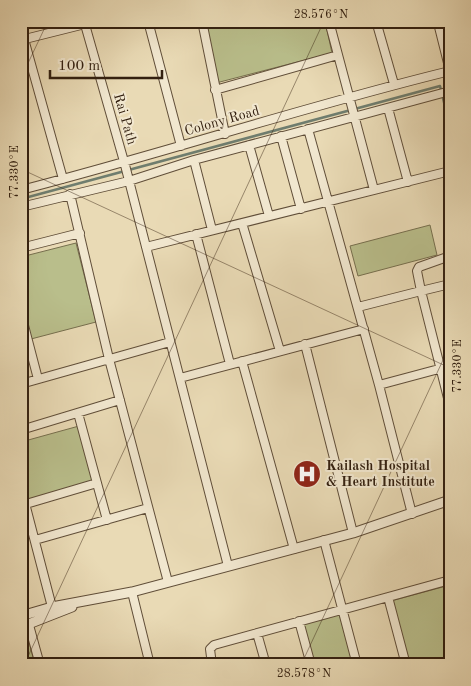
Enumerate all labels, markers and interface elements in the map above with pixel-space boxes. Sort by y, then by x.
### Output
text: 28.576°N [294,8,348,21]
scale bar [50,48,162,80]
text: 100 m [58,59,100,74]
street label: Rai Path [111,92,139,147]
street label: Colony Road [183,104,261,138]
text: 77.330°E [9,145,21,199]
text: 77.330°E [452,339,464,393]
hospital icon: Kailash Hospital & Heart Institute [292,459,322,489]
place label: Kailash Hospital & Heart Institute [326,459,435,489]
text: 28.578°N [277,667,331,680]

